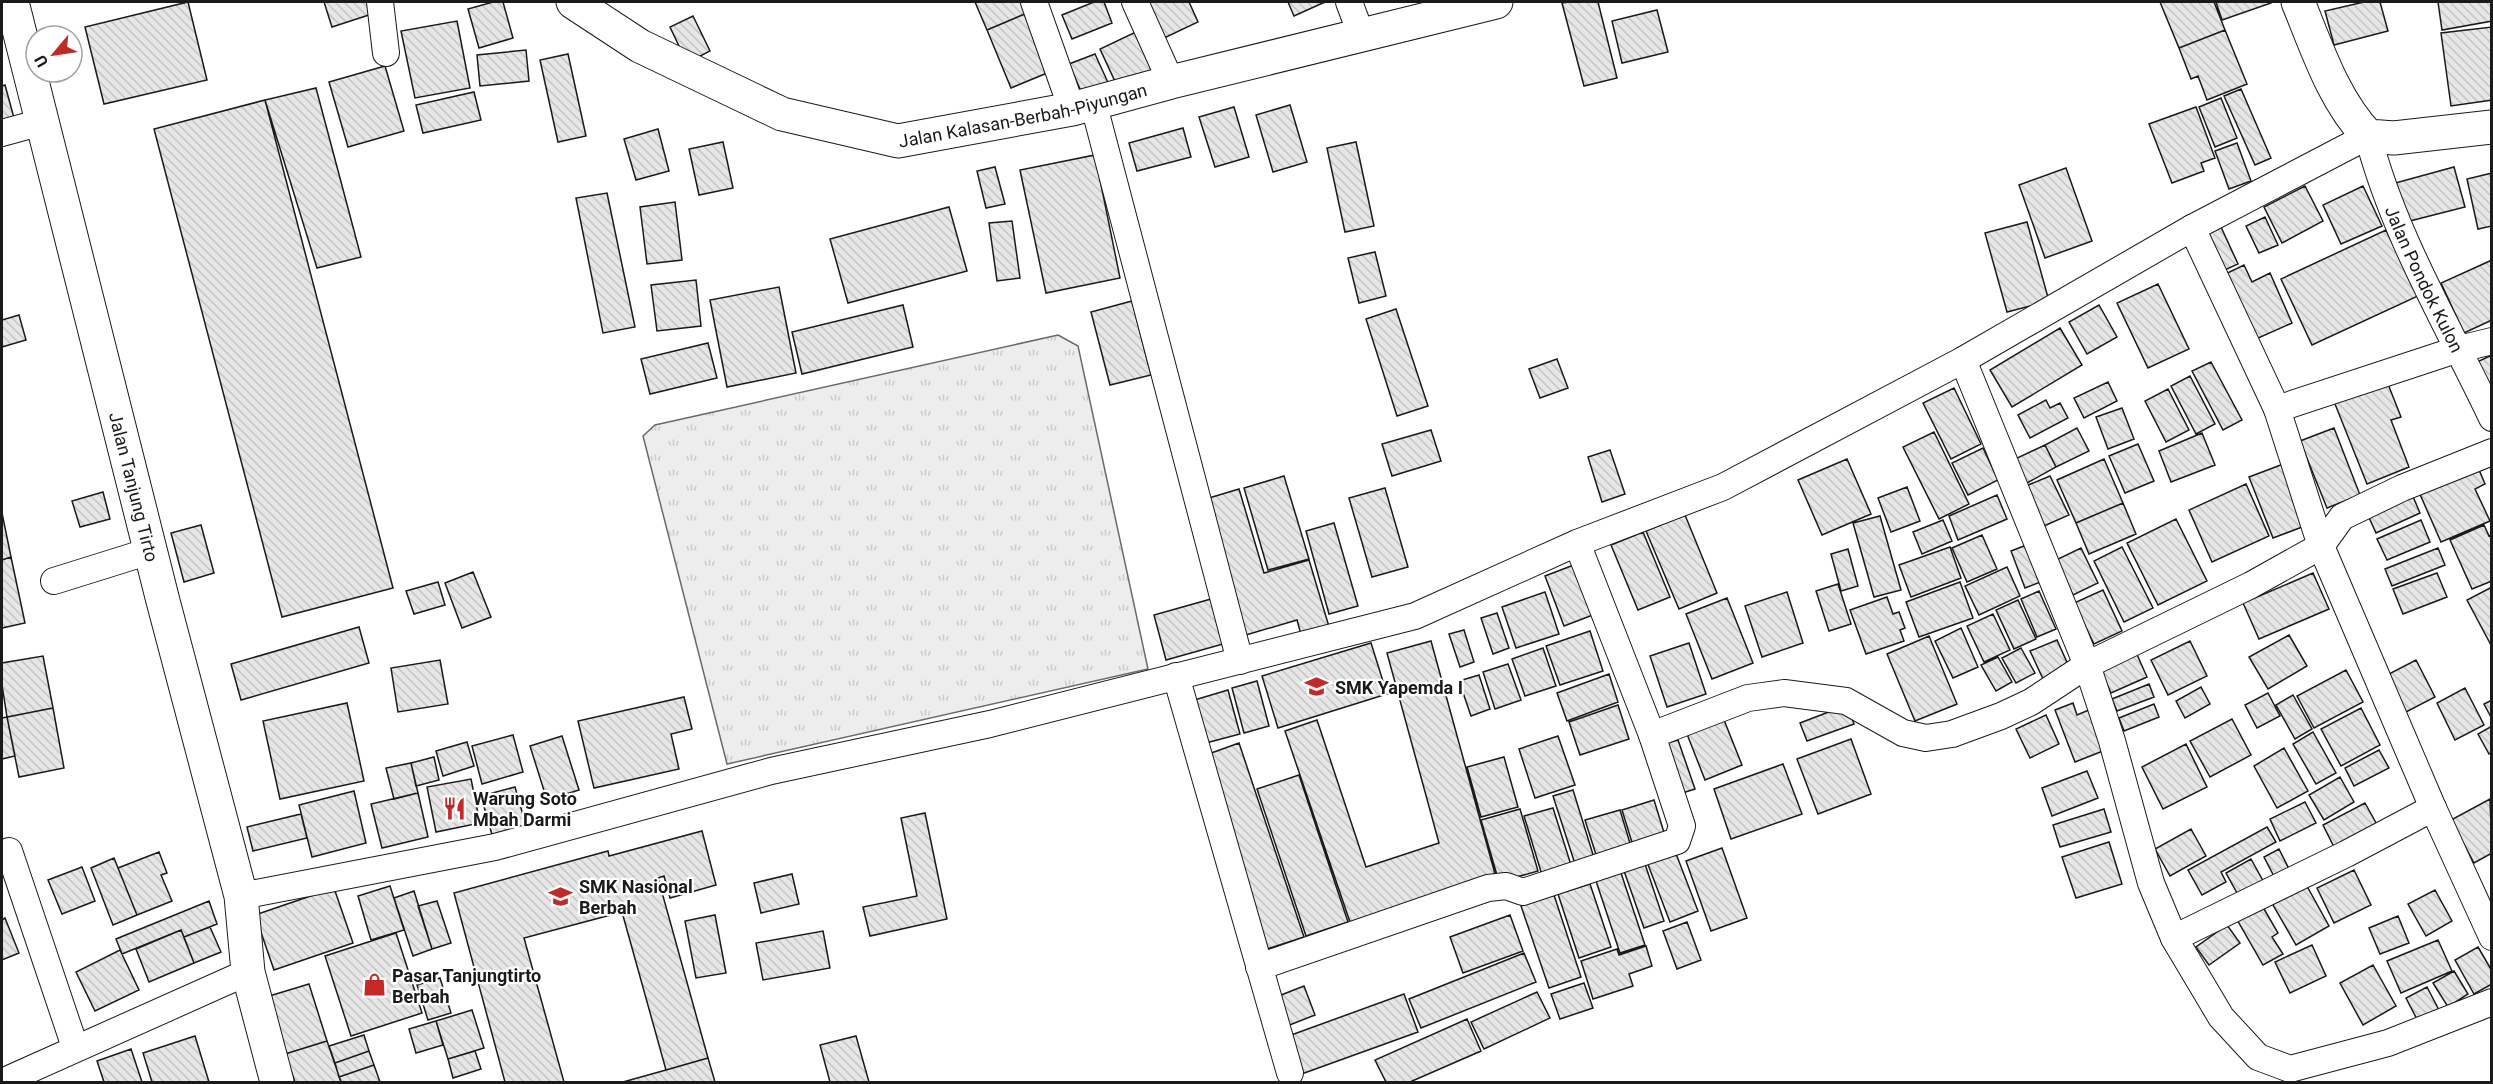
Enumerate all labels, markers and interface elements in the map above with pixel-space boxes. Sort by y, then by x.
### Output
north arrow [24,24,84,84]
text: U [30,52,52,70]
street label: Jalan Kalasan-Berbah-Piyungan [897,79,1149,151]
street label: Jalan Pondok Kulon [2381,203,2468,356]
street label: Jalan Tanjung Tirto [105,410,163,564]
school or university icon: SMK Yapemda I [1304,674,1330,700]
place label: SMK Yapemda I [1335,677,1463,698]
place label: Warung Soto Mbah Darmi [473,788,577,830]
restaurant icon: Warung Soto Mbah Darmi [442,795,468,821]
place label: SMK Nasional Berbah [579,876,693,918]
school or university icon: SMK Nasional Berbah [548,883,574,909]
place label: Pasar Tanjungtirto Berbah [392,965,541,1007]
shop icon: Pasar Tanjungtirto Berbah [361,972,387,998]

